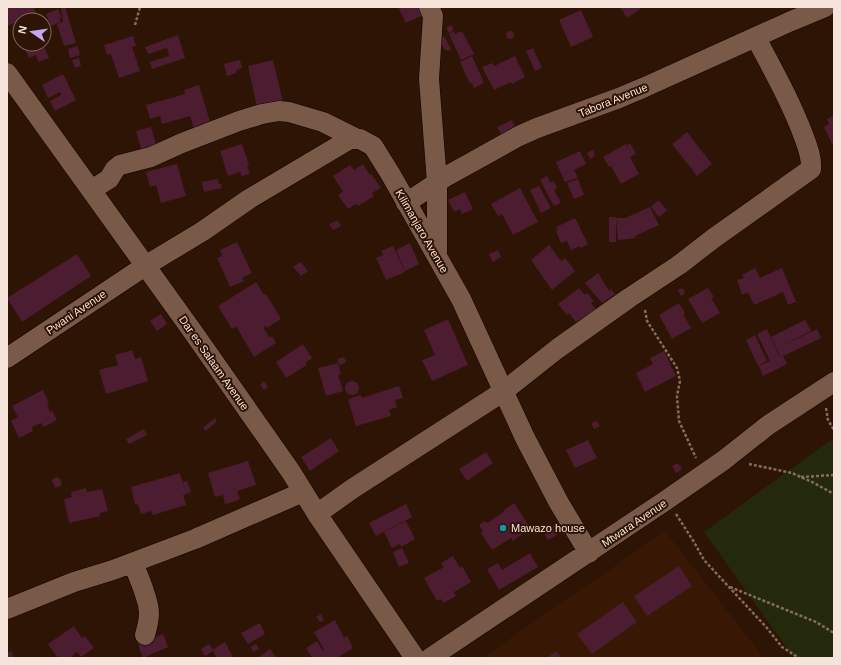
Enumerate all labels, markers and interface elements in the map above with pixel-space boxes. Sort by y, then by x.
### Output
north arrow [12,12,52,52]
text: N [16,24,29,35]
street label: Tabora Avenue [577,81,649,119]
street label: Kilimanjaro Avenue [393,187,451,275]
street label: Pwani Avenue [44,288,108,336]
street label: Dar es Salaam Avenue [177,314,251,412]
street label: Mtwara Avenue [599,497,669,549]
place label: Mawazo house [511,522,585,534]
marker: Mawazo house [498,523,508,533]

